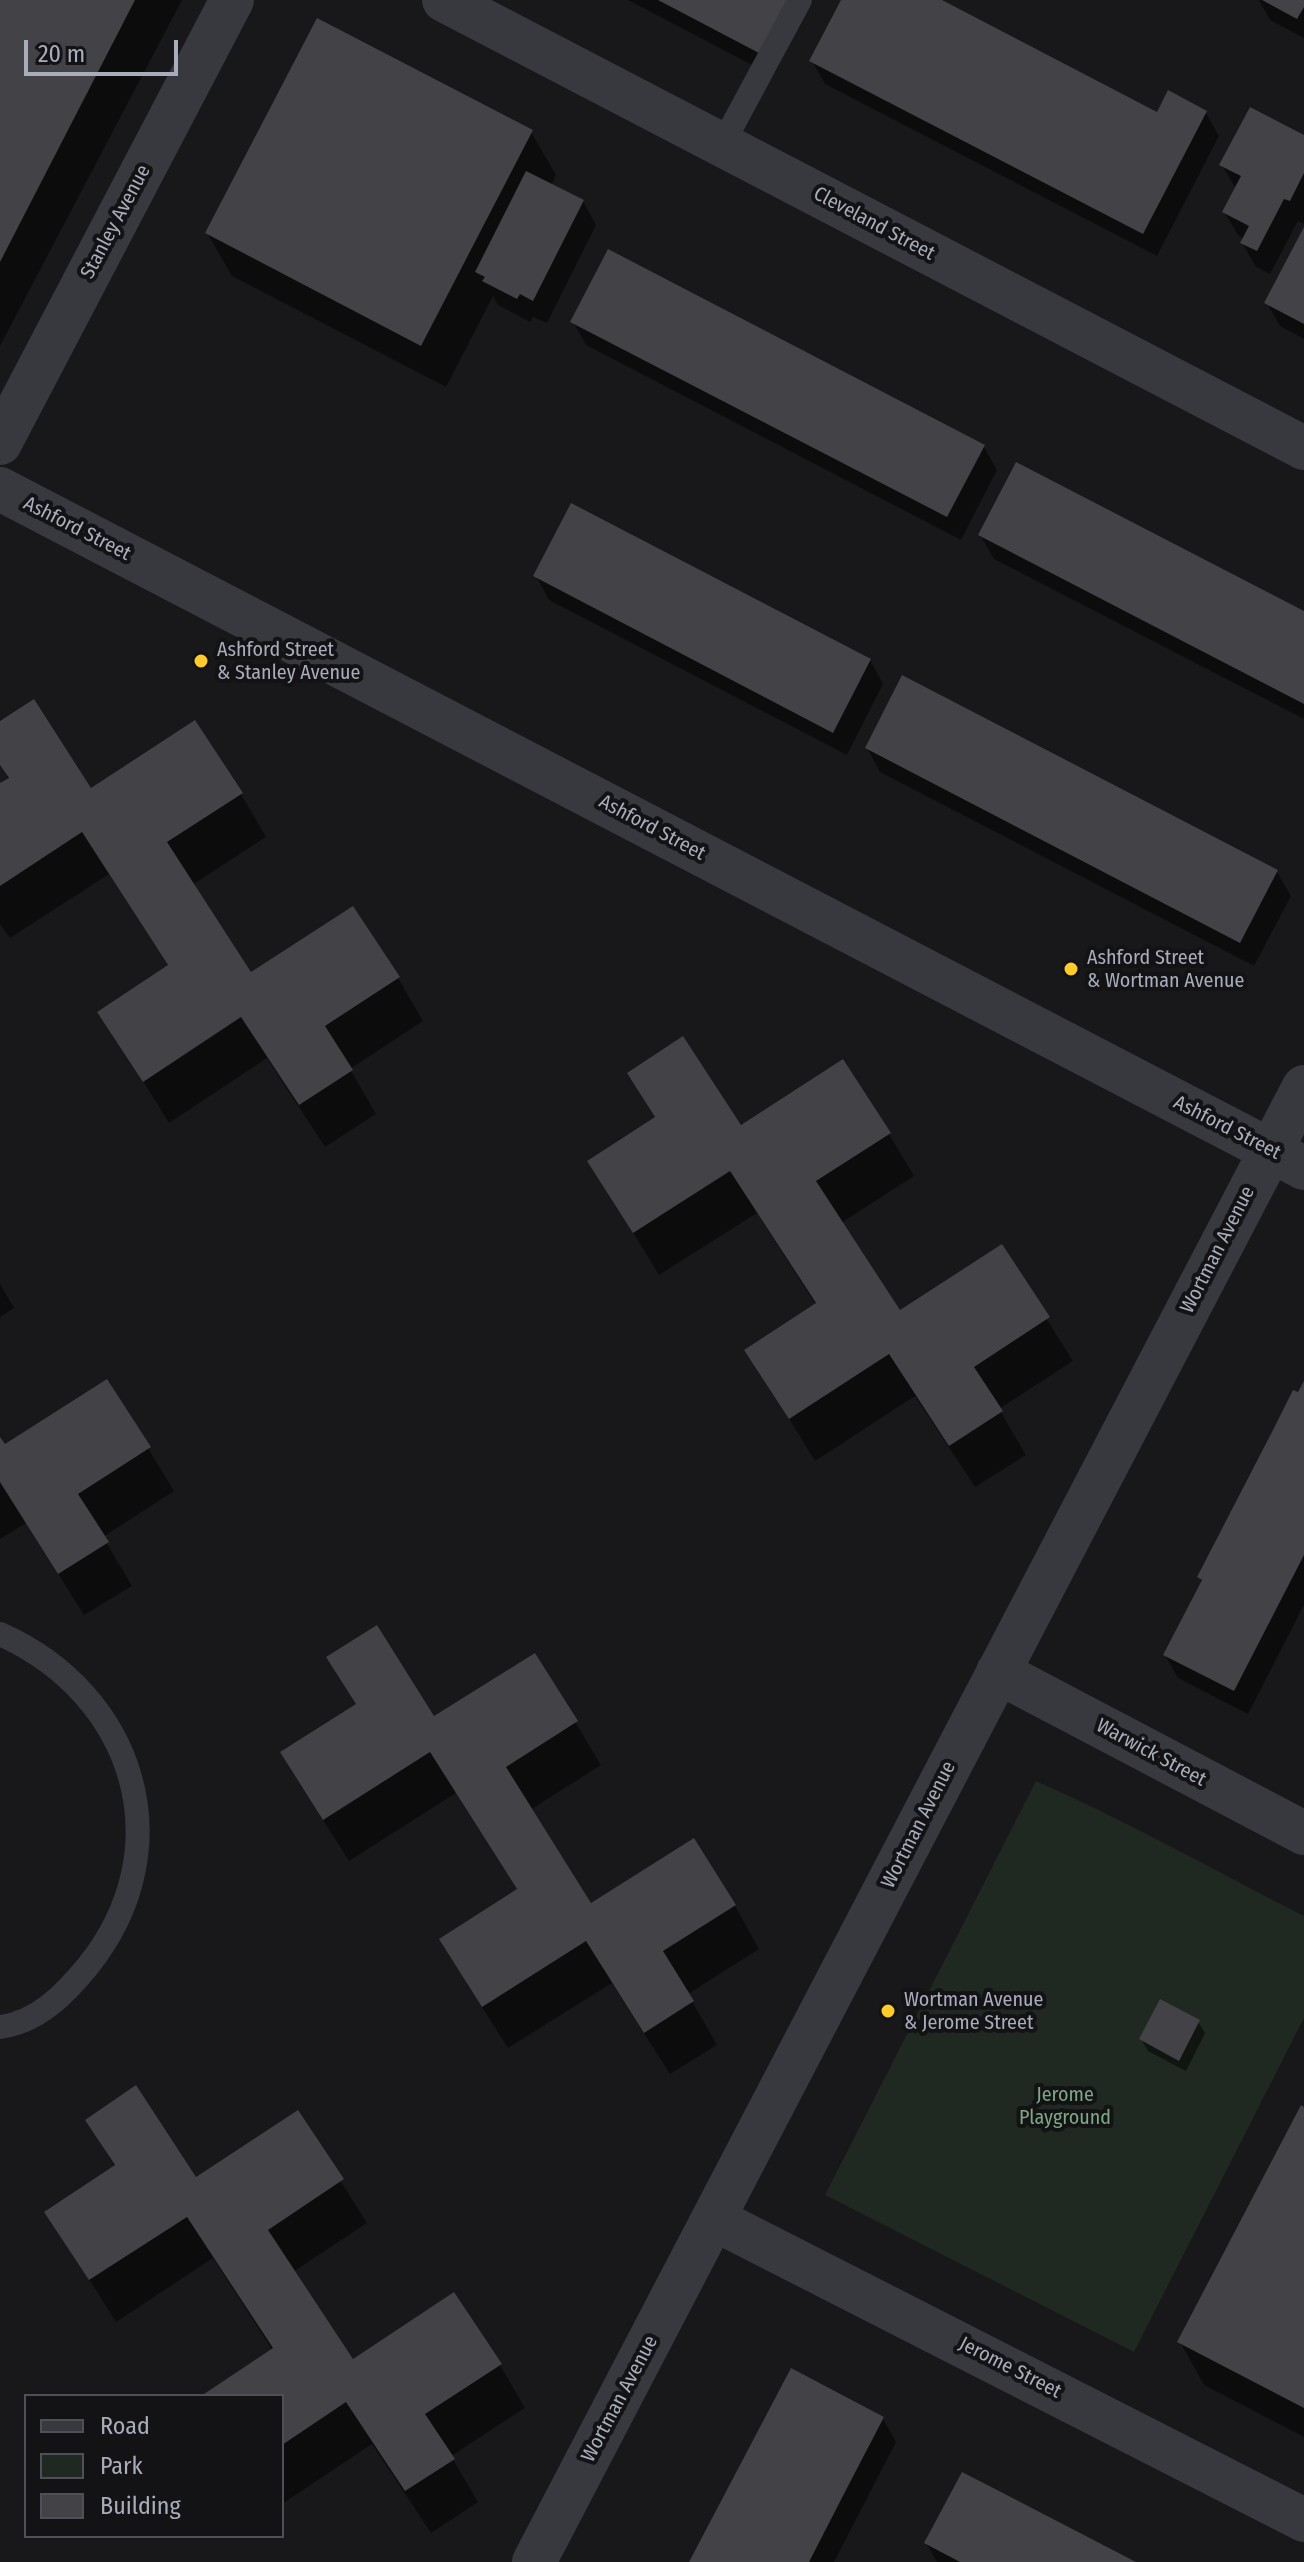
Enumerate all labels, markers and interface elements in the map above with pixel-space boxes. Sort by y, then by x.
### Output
scale bar [28,24,182,74]
text: 20 m [38,40,85,68]
street label: Stanley Avenue [76,161,156,283]
street label: Cleveland Street [809,182,939,266]
street label: Ashford Street [19,492,135,566]
place label: Ashford Street & Stanley Avenue [217,638,360,685]
marker: Ashford Street & Stanley Avenue [192,652,210,670]
street label: Ashford Street [595,790,709,866]
place label: Ashford Street & Wortman Avenue [1087,946,1244,993]
marker: Ashford Street & Wortman Avenue [1062,960,1080,978]
street label: Ashford Street [1169,1091,1285,1165]
street label: Wortman Avenue [1176,1182,1260,1318]
street label: Warwick Street [1092,1714,1210,1792]
street label: Wortman Avenue [877,1757,961,1893]
place label: Wortman Avenue & Jerome Street [904,1988,1043,2035]
marker: Wortman Avenue & Jerome Street [879,2002,897,2020]
park label: Jerome Playground [1019,2083,1111,2130]
street label: Wortman Avenue [577,2332,663,2466]
street label: Jerome Street [955,2332,1065,2404]
legend [24,2394,284,2538]
text: Road [100,2412,150,2440]
text: Park [100,2452,143,2480]
text: Building [100,2492,181,2520]

